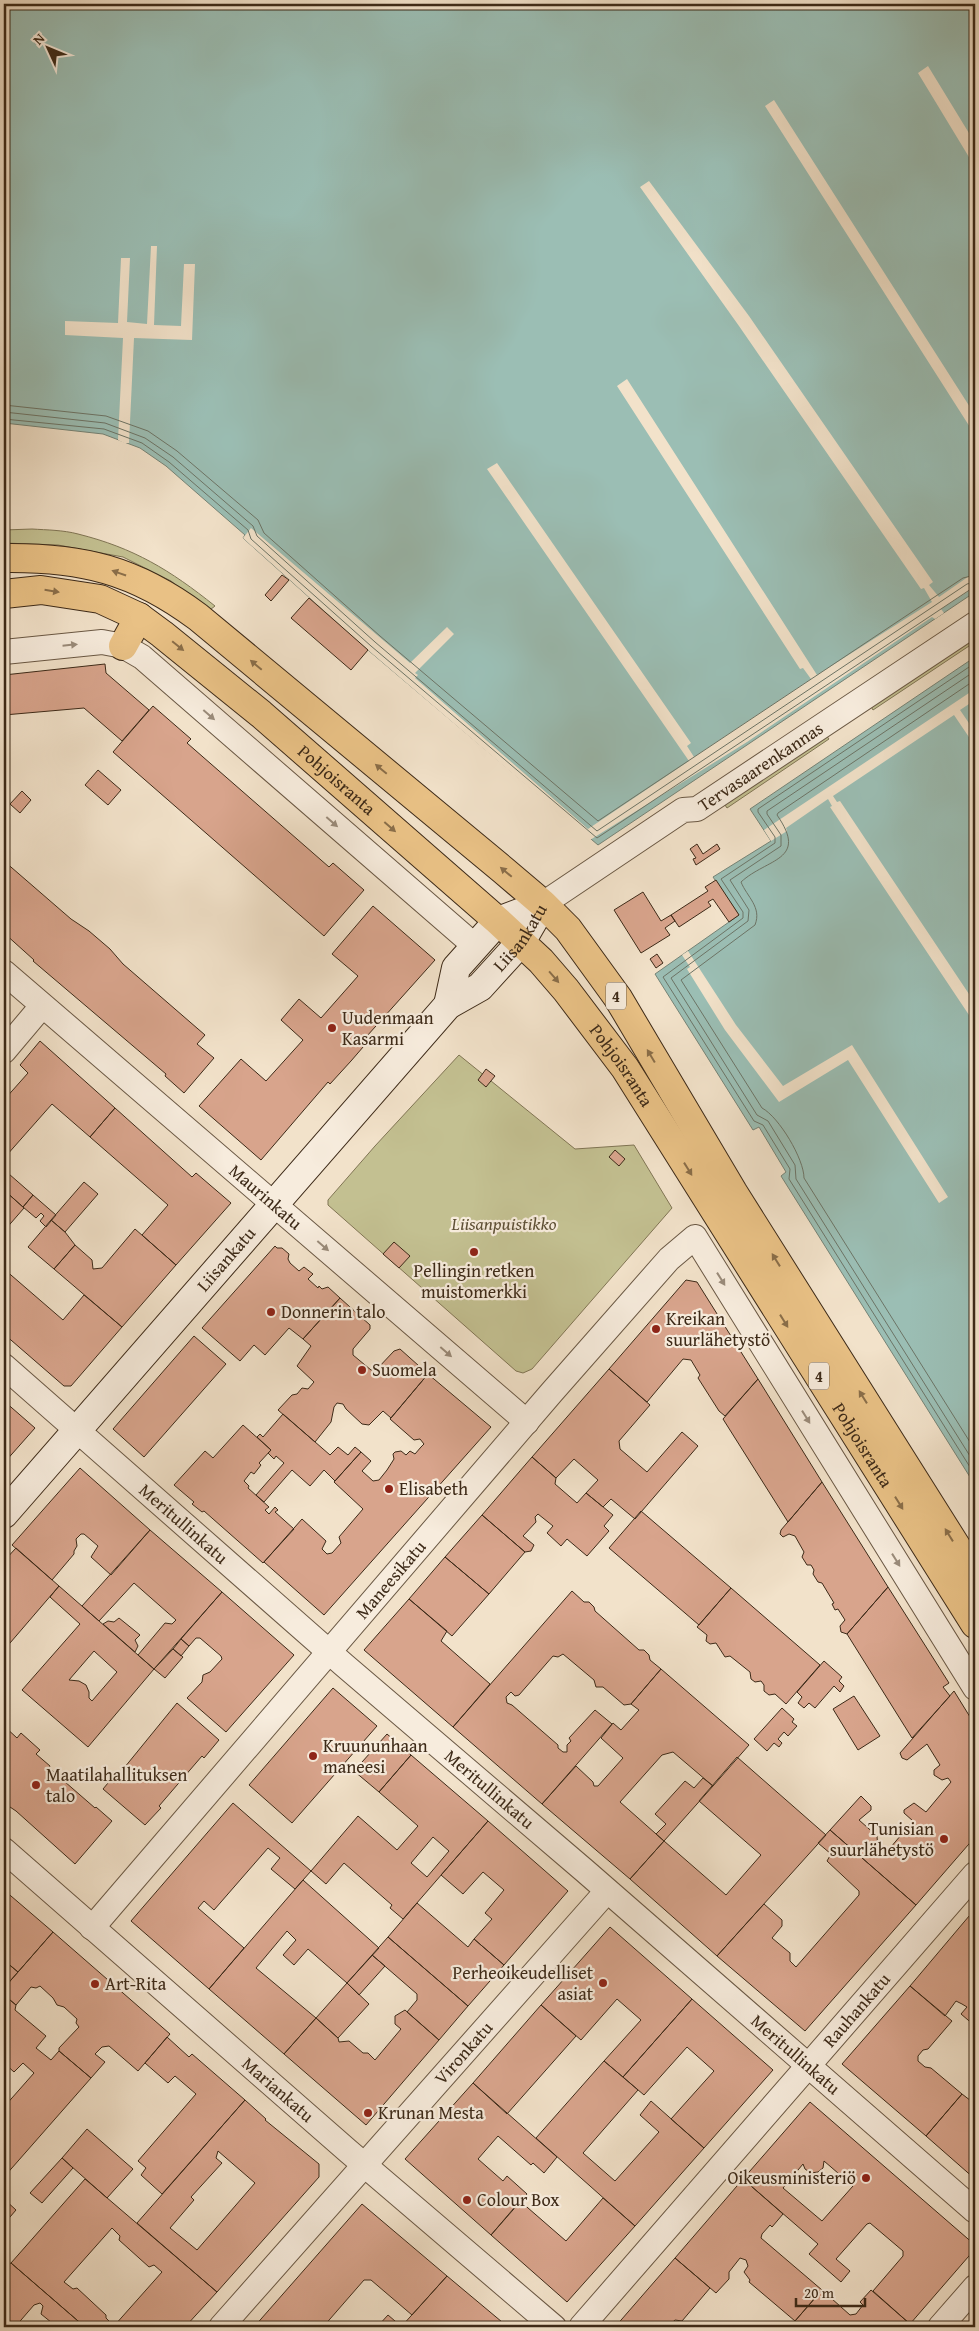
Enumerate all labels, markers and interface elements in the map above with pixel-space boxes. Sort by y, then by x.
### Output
north arrow [22,22,72,72]
text: N [28,28,50,49]
one-way arrow [111,569,126,576]
one-way arrow [44,588,60,596]
one-way arrow [62,641,78,649]
one-way arrow [171,641,184,652]
one-way arrow [249,660,262,671]
one-way arrow [203,709,216,720]
street label: Tervasaarenkannas [692,715,828,818]
street label: Pohjoisranta [292,738,382,822]
one-way arrow [375,763,388,774]
one-way arrow [325,816,338,827]
one-way arrow [383,821,396,832]
one-way arrow [500,867,513,878]
street label: Liisankatu [486,898,554,978]
one-way arrow [549,970,560,983]
road number: 4 [606,982,626,1009]
place label: Uudenmaan Kasarmi [342,1004,434,1052]
street label: Pohjoisranta [583,1018,660,1112]
marker: Uudenmaan Kasarmi [326,1022,338,1034]
one-way arrow [647,1049,656,1062]
street label: Maurinkatu [223,1157,309,1236]
one-way arrow [684,1162,693,1176]
park label: Liisanpuistikko [451,1210,557,1237]
street label: Liisankatu [190,1220,262,1297]
one-way arrow [317,1240,329,1252]
marker: Pellingin retken muistomerkki [468,1246,480,1258]
one-way arrow [771,1253,781,1267]
place label: Pellingin retken muistomerkki [414,1257,534,1305]
one-way arrow [716,1272,725,1285]
place label: Donnerin talo [281,1298,385,1325]
place label: Kreikan suurlähetystö [666,1305,770,1353]
marker: Donnerin talo [265,1306,277,1318]
one-way arrow [780,1315,789,1328]
marker: Kreikan suurlähetystö [650,1323,662,1335]
one-way arrow [440,1347,453,1358]
place label: Suomela [372,1356,437,1383]
road number: 4 [809,1362,829,1390]
marker: Suomela [356,1364,368,1376]
one-way arrow [858,1391,867,1404]
street label: Pohjoisranta [826,1397,900,1493]
one-way arrow [802,1411,811,1424]
place label: Elisabeth [399,1475,468,1502]
street label: Meritullinkatu [133,1477,235,1570]
marker: Elisabeth [383,1483,395,1495]
one-way arrow [894,1496,904,1510]
one-way arrow [945,1528,954,1542]
street label: Maneesikatu [349,1534,432,1625]
one-way arrow [891,1553,900,1566]
place label: Kruununhaan maneesi [323,1732,428,1780]
street label: Meritullinkatu [439,1743,541,1835]
marker: Kruununhaan maneesi [307,1750,319,1762]
place label: Maatilahallituksen talo [46,1761,187,1809]
marker: Maatilahallituksen talo [30,1779,42,1791]
place label: Tunisian suurlähetystö [830,1815,934,1863]
marker: Tunisian suurlähetystö [938,1833,950,1845]
place label: Perheoikeudelliset asiat [453,1959,594,2007]
street label: Rauhankatu [816,1966,897,2053]
place label: Art-Rita [105,1970,167,1997]
marker: Perheoikeudelliset asiat [597,1977,609,1989]
marker: Art-Rita [89,1978,101,1990]
street label: Meritullinkatu [745,2007,847,2101]
street label: Vironkatu [428,2015,499,2090]
street label: Mariankatu [236,2050,321,2129]
place label: Krunan Mesta [378,2099,484,2126]
marker: Krunan Mesta [362,2107,374,2119]
place label: Oikeusministeriö [727,2164,856,2191]
marker: Oikeusministeriö [860,2172,872,2184]
place label: Colour Box [477,2186,560,2213]
marker: Colour Box [461,2194,473,2206]
scale bar [796,2276,865,2308]
text: 20 m [804,2282,835,2303]

